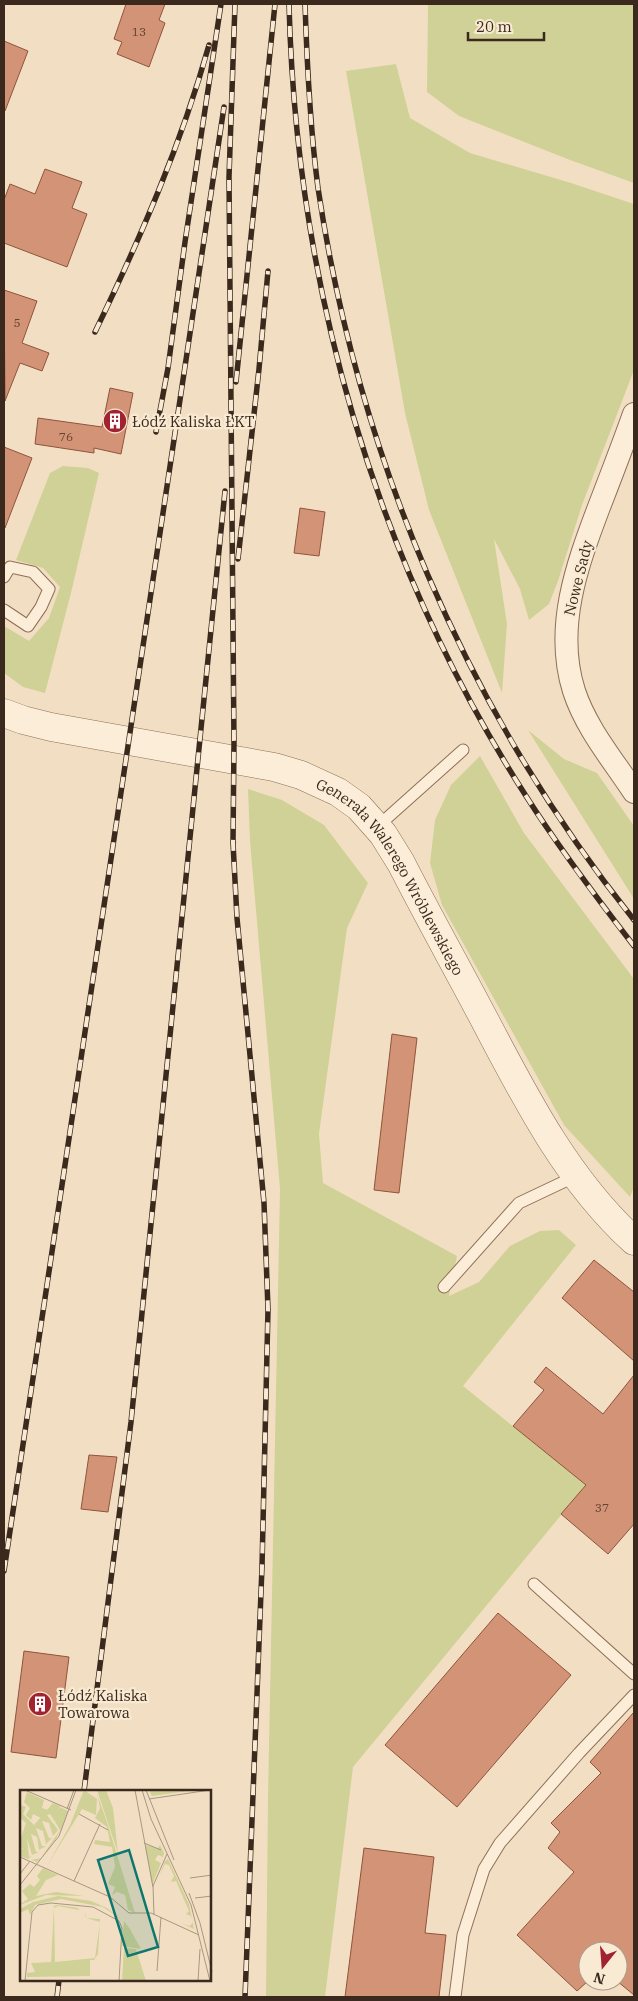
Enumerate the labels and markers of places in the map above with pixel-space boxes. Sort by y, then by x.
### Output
building icon: Łódź Kaliska ŁKT [102,408,128,434]
place label: Łódź Kaliska ŁKT [132,412,255,431]
place label: Łódź Kaliska Towarowa [58,1686,148,1722]
building icon: Łódź Kaliska Towarowa [27,1691,53,1717]

